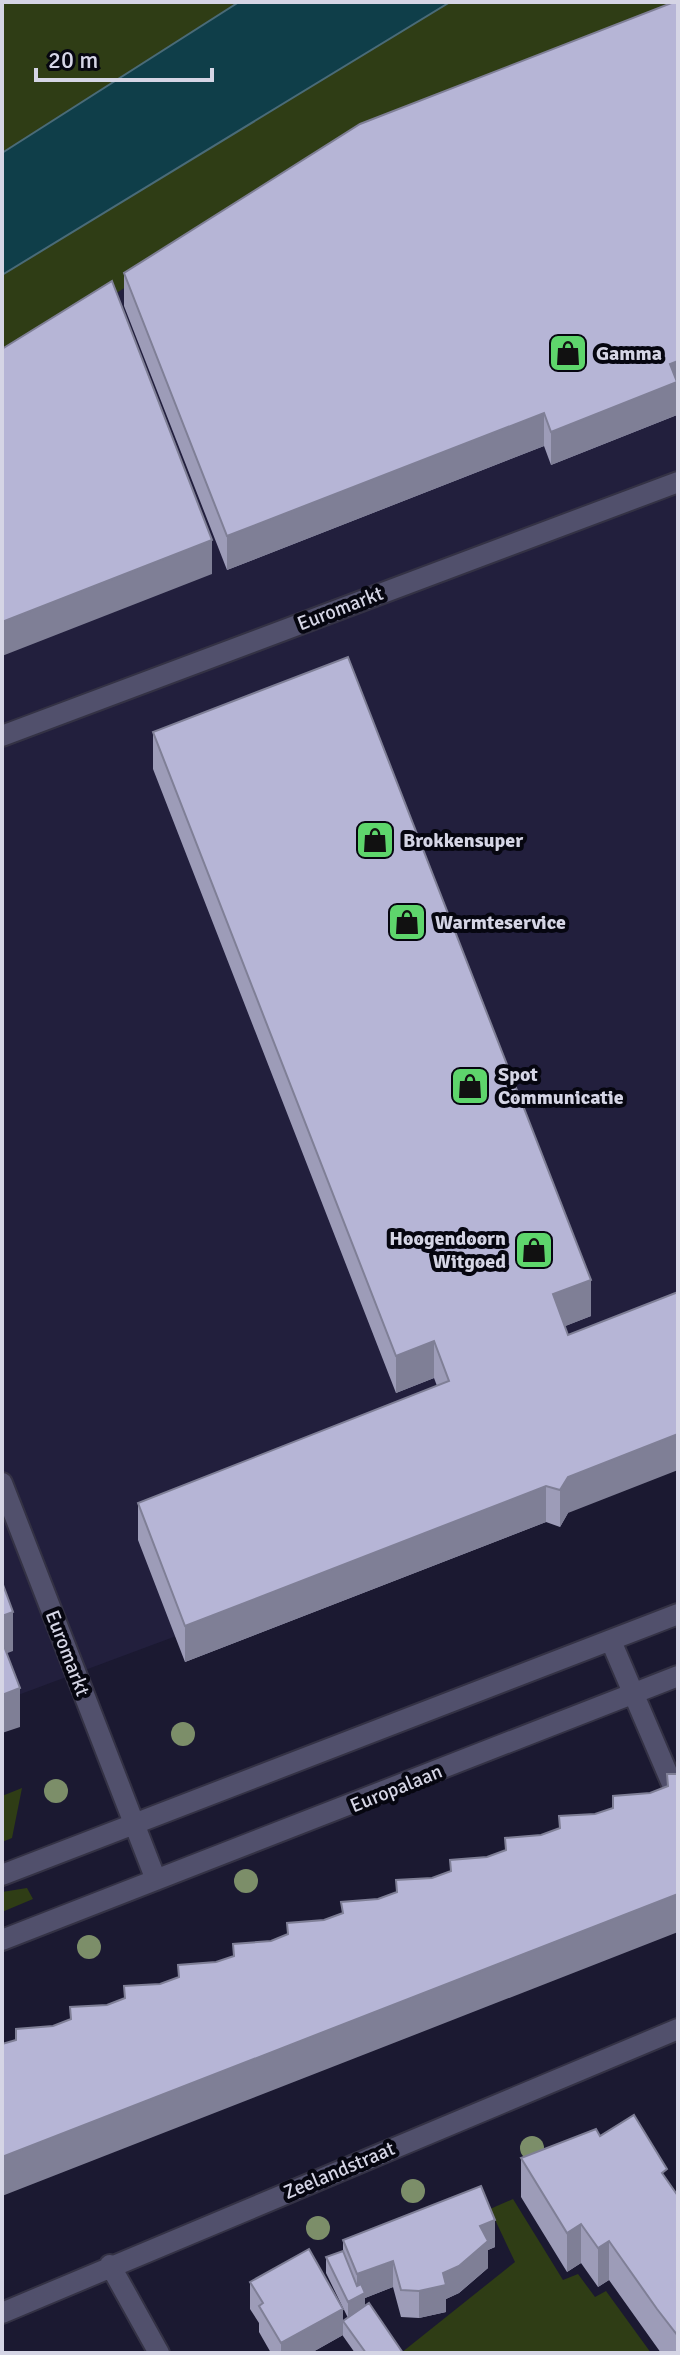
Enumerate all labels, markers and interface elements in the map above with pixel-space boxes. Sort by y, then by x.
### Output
scale bar [36,32,212,82]
text: 20 m [48,45,98,75]
shop icon: Gamma [547,332,589,374]
place label: Gamma [596,341,662,366]
street label: Euromarkt [294,581,387,636]
shop icon: Brokkensuper [354,819,396,861]
place label: Brokkensuper [403,828,523,853]
shop icon: Warmteservice [386,901,428,943]
place label: Warmteservice [435,910,566,935]
place label: Spot Communicatie [498,1062,624,1110]
shop icon: Spot Communicatie [449,1065,491,1107]
place label: Hoogendoorn Witgoed [389,1226,506,1274]
shop icon: Hoogendoorn Witgoed [513,1229,555,1271]
street label: Euromarkt [40,1607,95,1700]
street label: Europalaan [346,1759,446,1818]
street label: Zeelandstraat [280,2136,399,2205]

